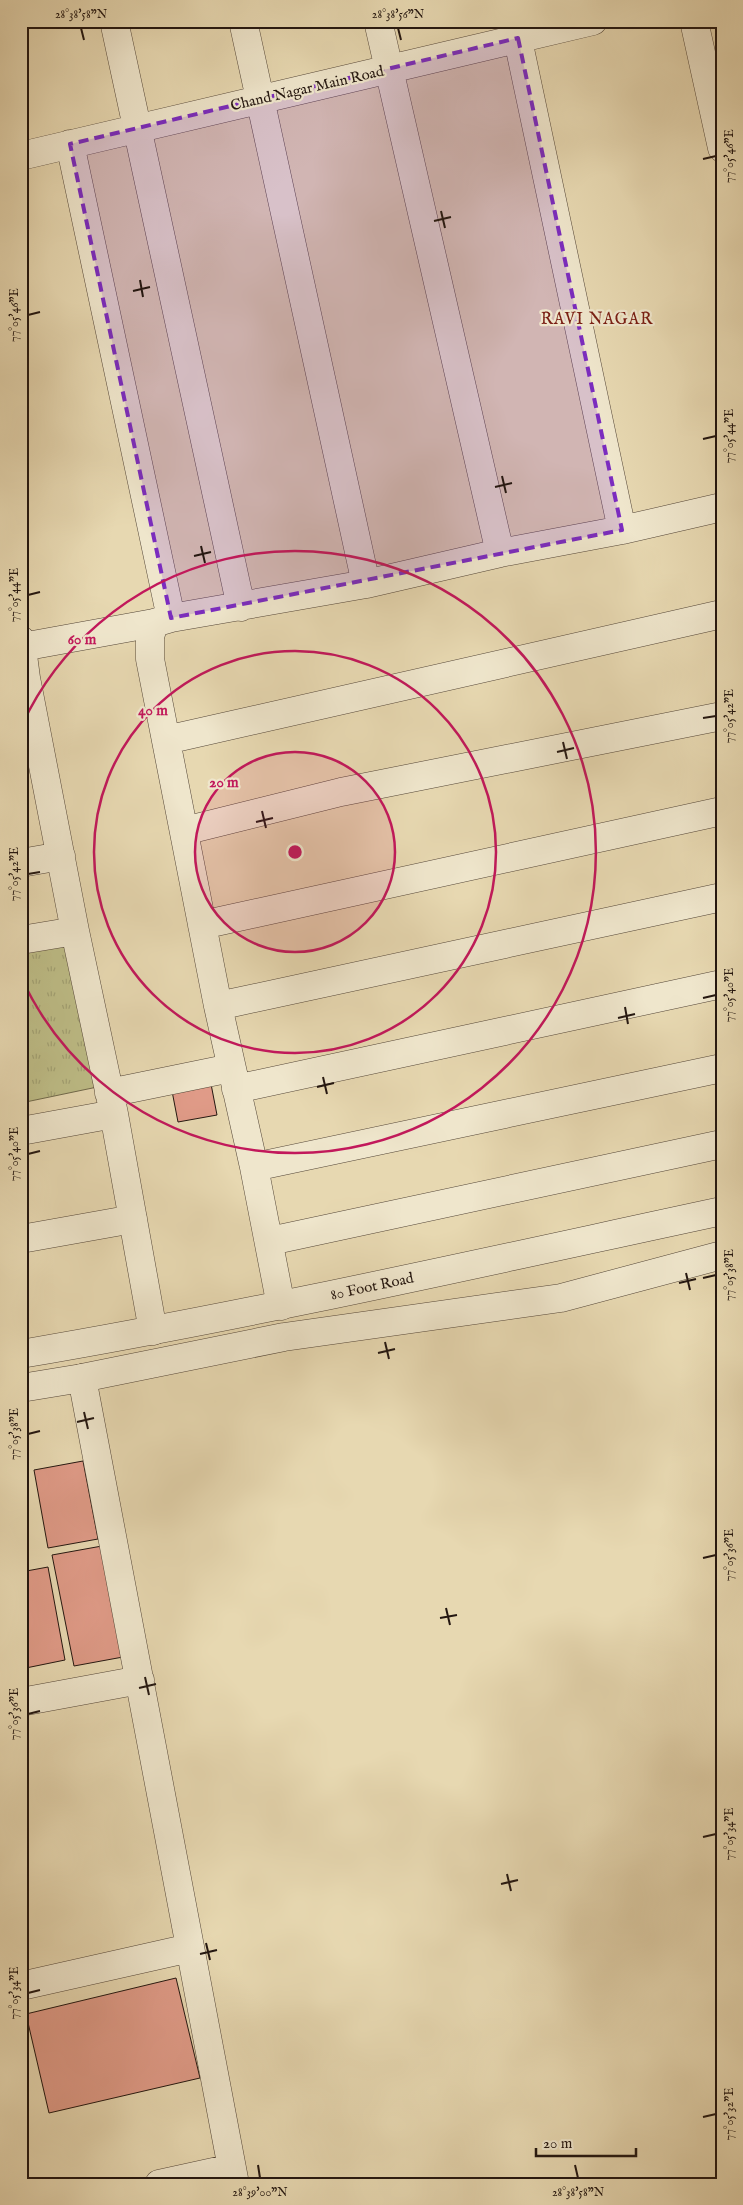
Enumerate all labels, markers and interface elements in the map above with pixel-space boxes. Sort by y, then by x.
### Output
text: 28°38'58"N [55,7,108,22]
text: 28°38'56"N [372,7,425,22]
street label: Chand Nagar Main Road [229,61,387,115]
text: 77°05'46"E [722,129,737,183]
text: 77°05'46"E [7,288,22,342]
district label: RAVI NAGAR [541,310,653,330]
text: 77°05'44"E [722,409,737,463]
text: 77°05'44"E [7,568,22,622]
text: 60 m [68,630,97,649]
text: 77°05'42"E [722,689,737,743]
text: 40 m [138,701,168,720]
text: 20 m [209,773,239,792]
centre of rings [286,843,304,861]
text: 77°05'42"E [7,847,22,901]
text: 77°05'40"E [722,968,737,1022]
text: 77°05'40"E [7,1127,22,1181]
text: 77°05'38"E [722,1249,737,1301]
street label: 80 Foot Road [329,1268,416,1305]
text: 77°05'38"E [7,1408,22,1460]
text: 77°05'36"E [722,1529,737,1581]
text: 77°05'36"E [7,1688,22,1740]
text: 77°05'34"E [722,1807,737,1861]
text: 77°05'34"E [7,1966,22,2020]
text: 77°05'32"E [722,2088,737,2140]
scale bar [536,2125,636,2157]
text: 20 m [543,2134,573,2153]
text: 28°39'00"N [232,2185,288,2200]
text: 28°38'58"N [552,2185,605,2200]

